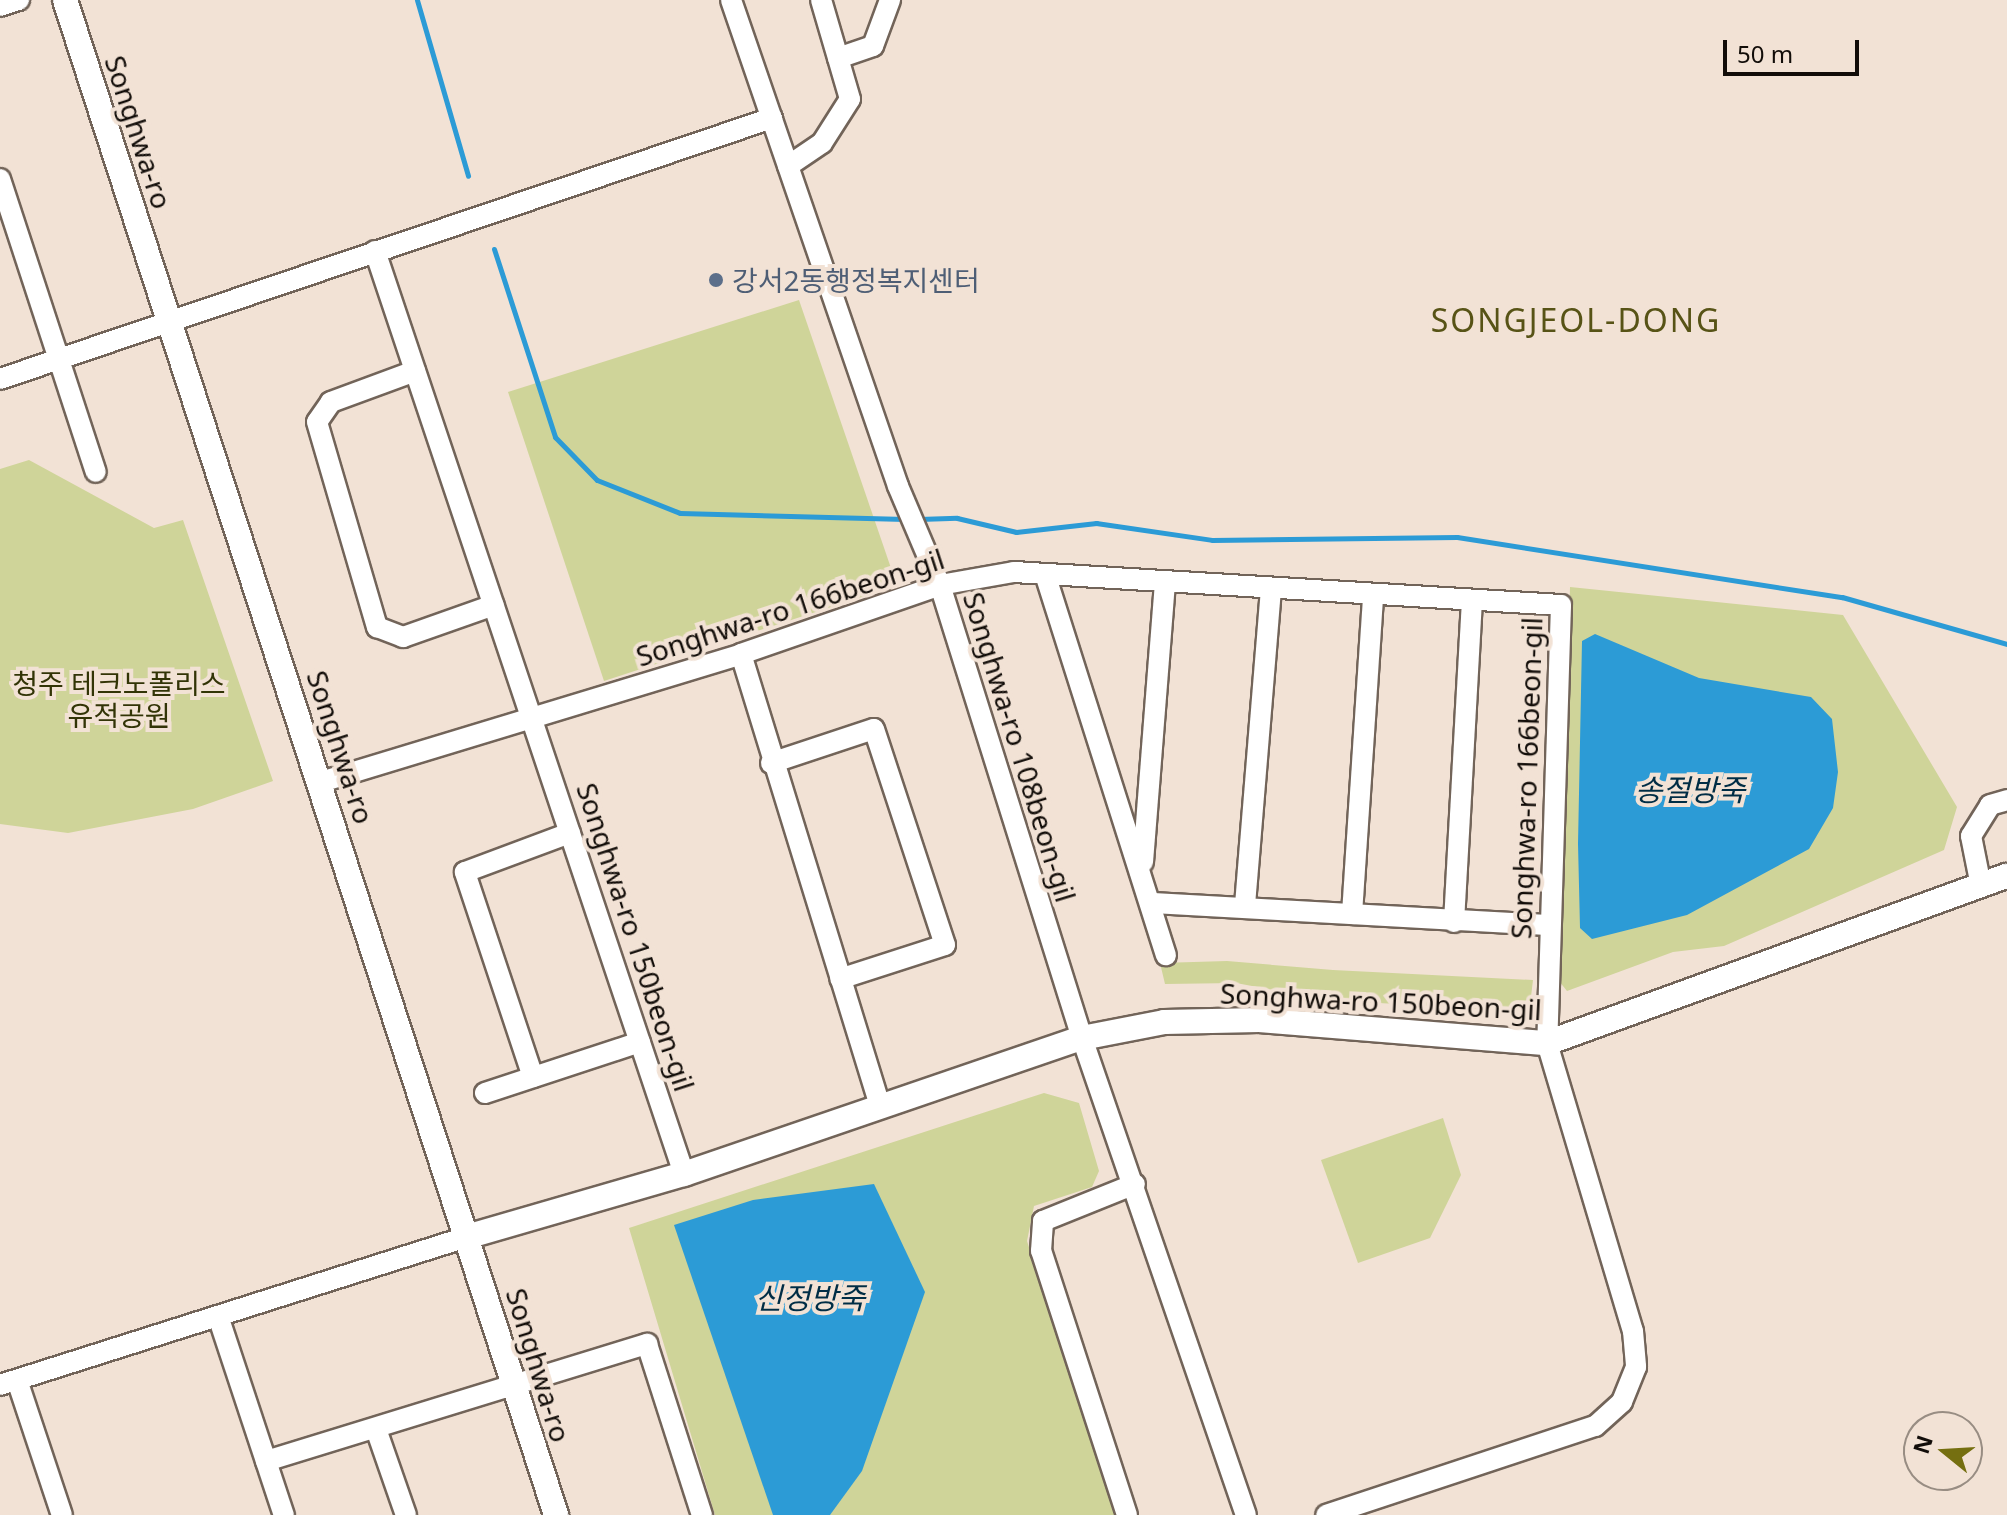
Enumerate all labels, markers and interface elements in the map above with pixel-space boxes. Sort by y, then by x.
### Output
scale bar [1727,24,1863,74]
text: 50 m [1737,37,1793,70]
street label: Songhwa-ro [98,51,180,213]
place label: 강서2동행정복지센터 [732,263,980,297]
marker: 강서2동행정복지센터 [707,271,725,289]
district label: SONGJEOL-DONG [1431,301,1721,339]
street label: Songhwa-ro 166beon-gil [632,541,948,673]
street label: Songhwa-ro 108beon-gil [957,588,1083,906]
street label: Songhwa-ro 166beon-gil [1504,616,1548,940]
park label: 청주 테크노폴리스 유적공원 [12,666,226,732]
street label: Songhwa-ro [300,666,382,828]
water label: 송절방죽 [1635,772,1745,808]
street label: Songhwa-ro 150beon-gil [570,779,702,1095]
street label: Songhwa-ro 150beon-gil [1219,976,1543,1026]
water label: 신정방죽 [755,1280,865,1316]
street label: Songhwa-ro [500,1284,578,1446]
north arrow [1903,1411,1983,1491]
text: N [1905,1431,1939,1457]

